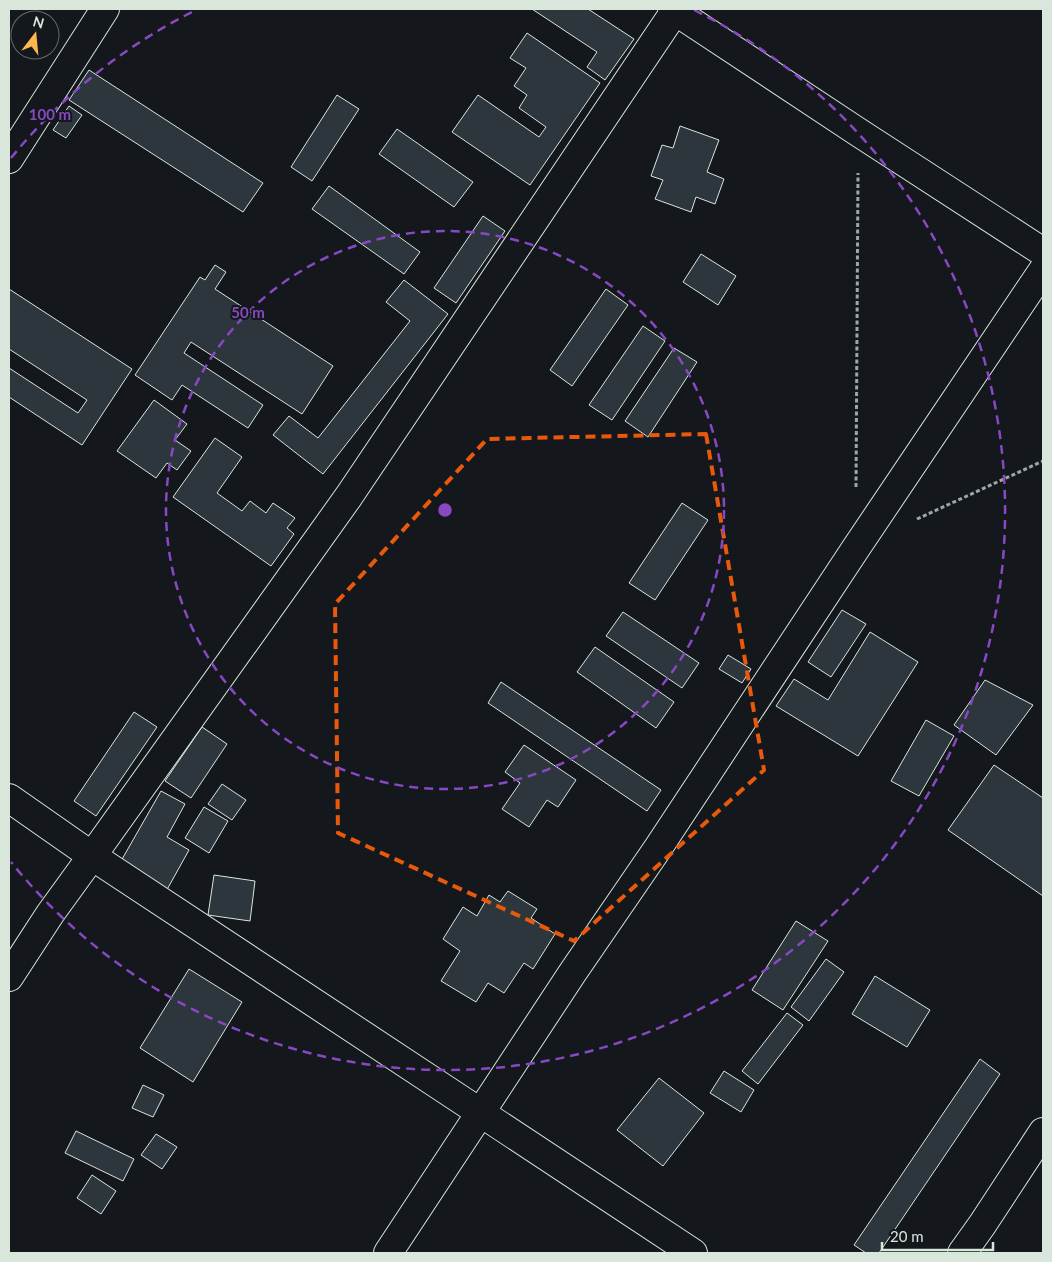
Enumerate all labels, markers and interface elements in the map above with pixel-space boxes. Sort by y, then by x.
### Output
north arrow [10,10,60,60]
text: N [31,12,46,32]
text: 100 m [29,105,71,123]
text: 50 m [231,303,265,321]
centre of rings [436,501,454,519]
scale bar [882,1220,993,1252]
text: 20 m [890,1227,924,1245]

